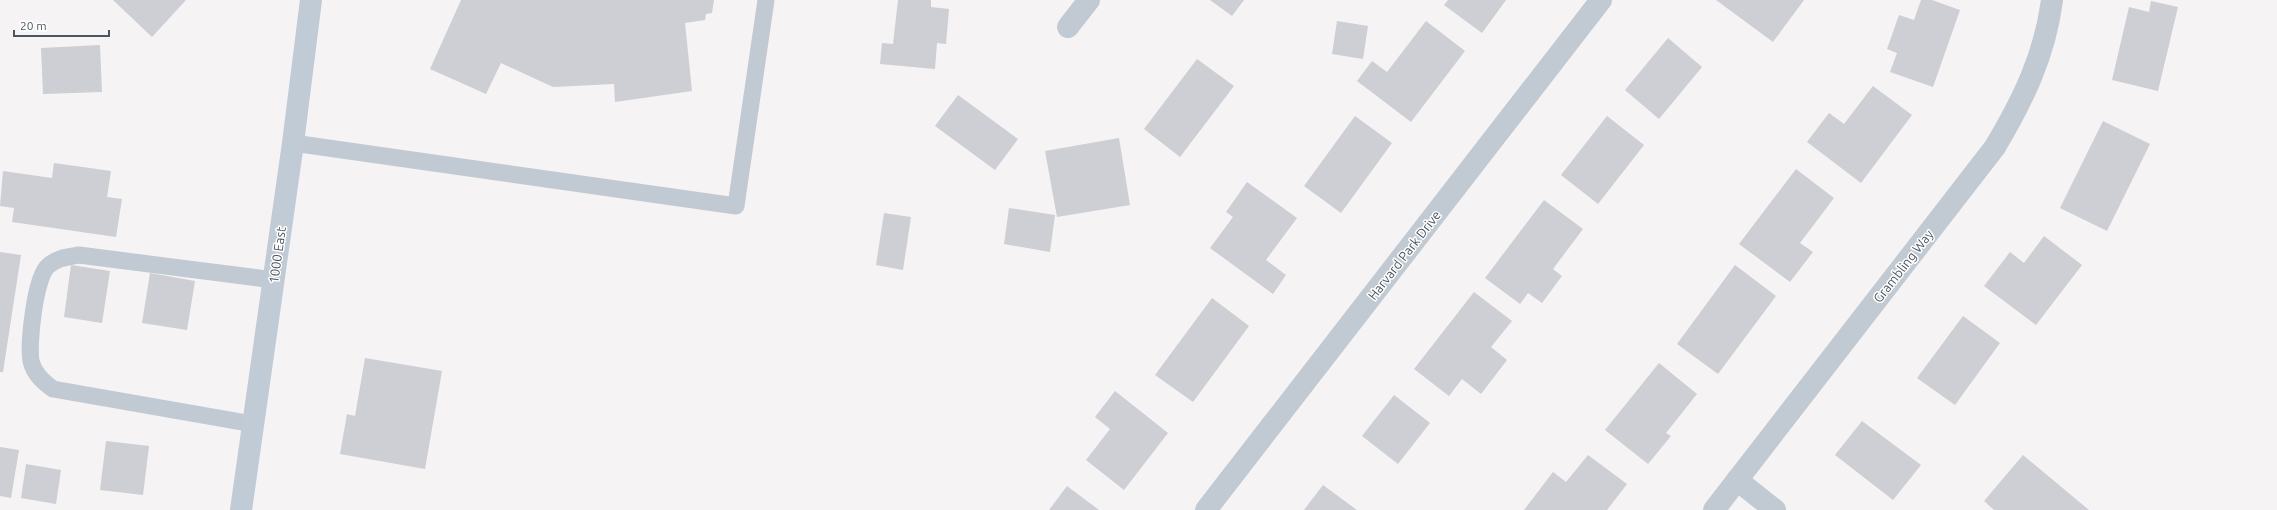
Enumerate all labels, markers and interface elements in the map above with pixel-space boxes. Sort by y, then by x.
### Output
scale bar [14,12,109,38]
text: 20 m [20,19,47,32]
street label: Harvard Park Drive [1365,208,1443,302]
street label: 1000 East [266,226,288,284]
street label: Grambling Way [1870,227,1936,305]

